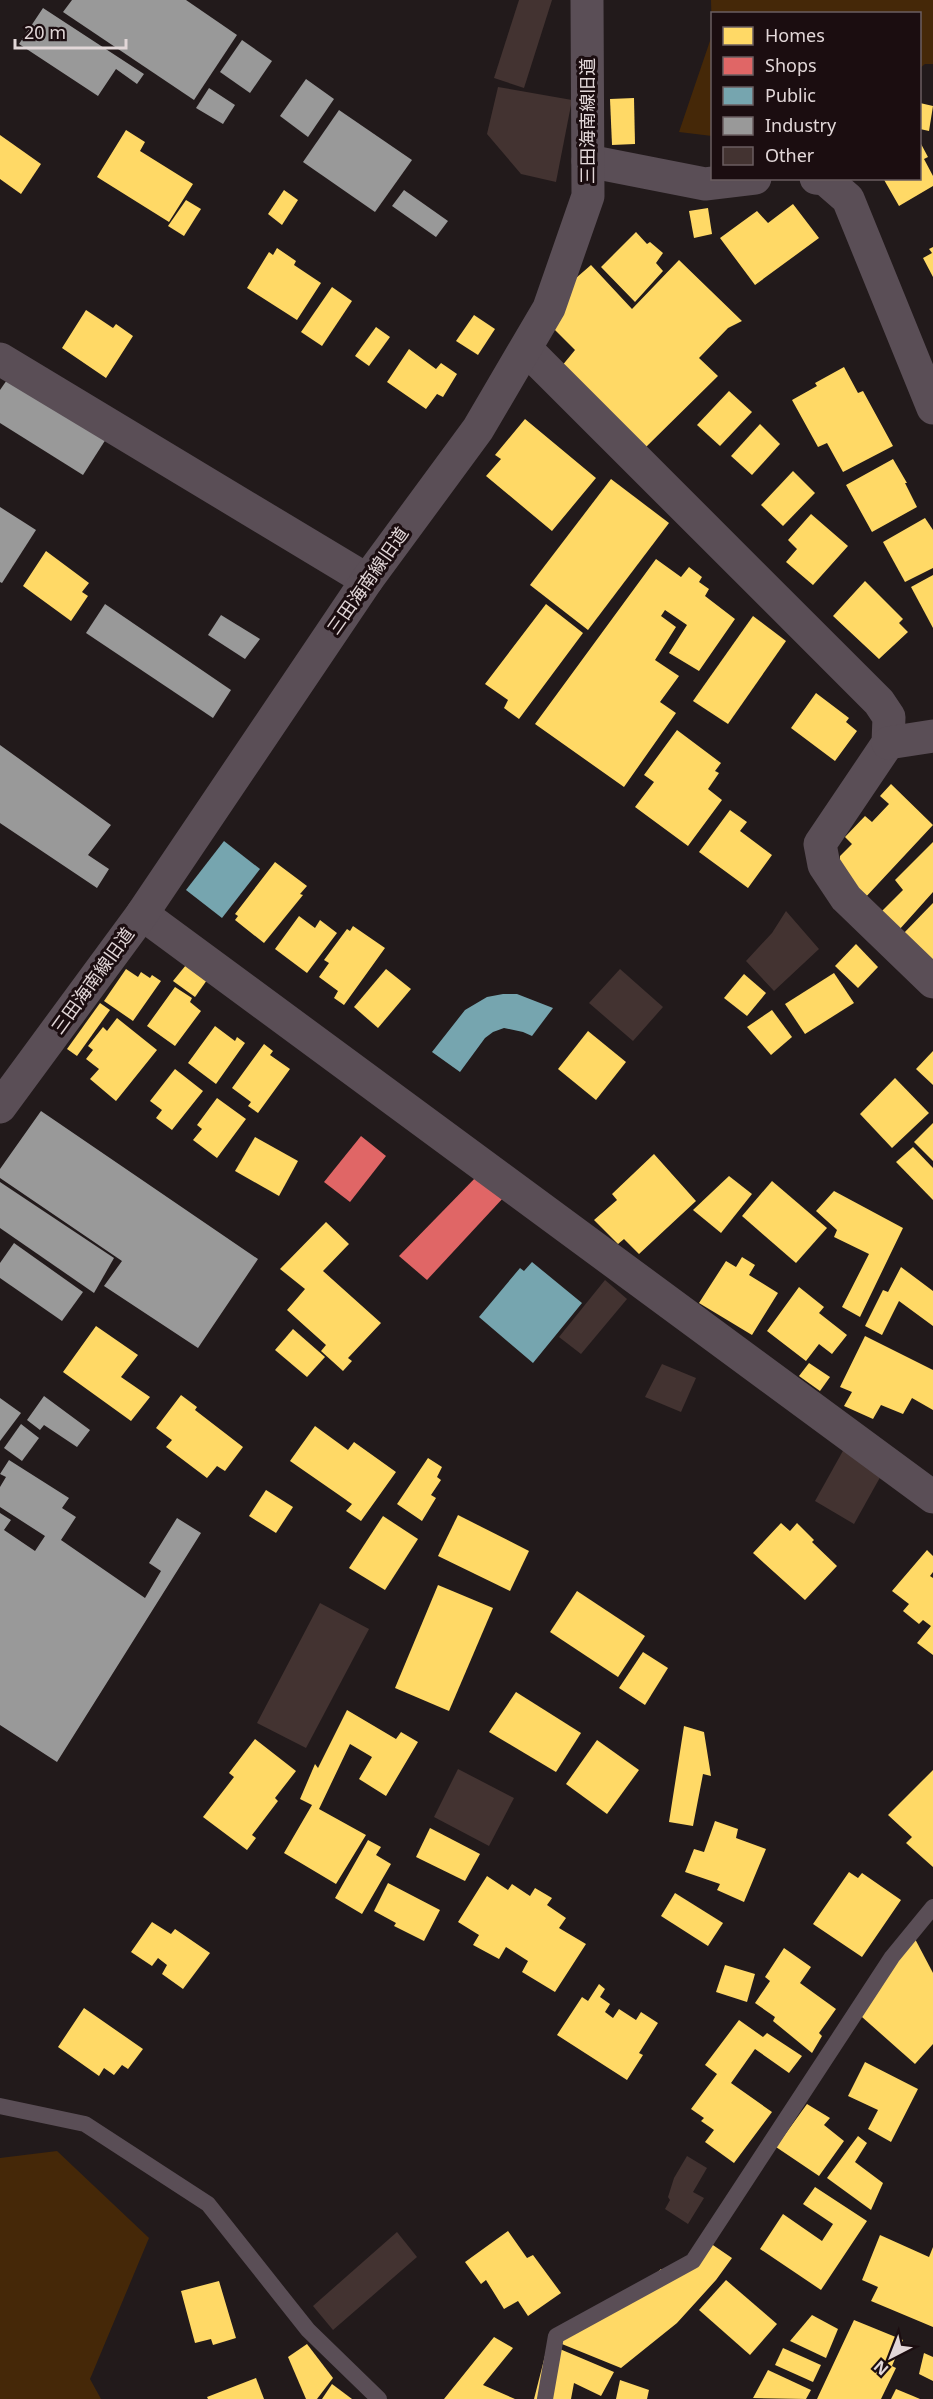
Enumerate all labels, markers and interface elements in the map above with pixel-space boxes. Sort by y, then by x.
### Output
scale bar [15,12,126,50]
legend [711,12,921,180]
text: 20 m [24,20,66,44]
text: Homes [765,23,825,47]
text: Shops [765,53,817,77]
street label: 三田海南線旧道 [575,58,599,184]
text: Public [765,83,816,107]
text: Industry [765,113,837,137]
text: Other [765,143,815,167]
street label: 三田海南線旧道 [321,522,413,639]
street label: 三田海南線旧道 [45,922,139,1038]
north arrow [861,2327,921,2387]
text: N [869,2356,893,2381]

